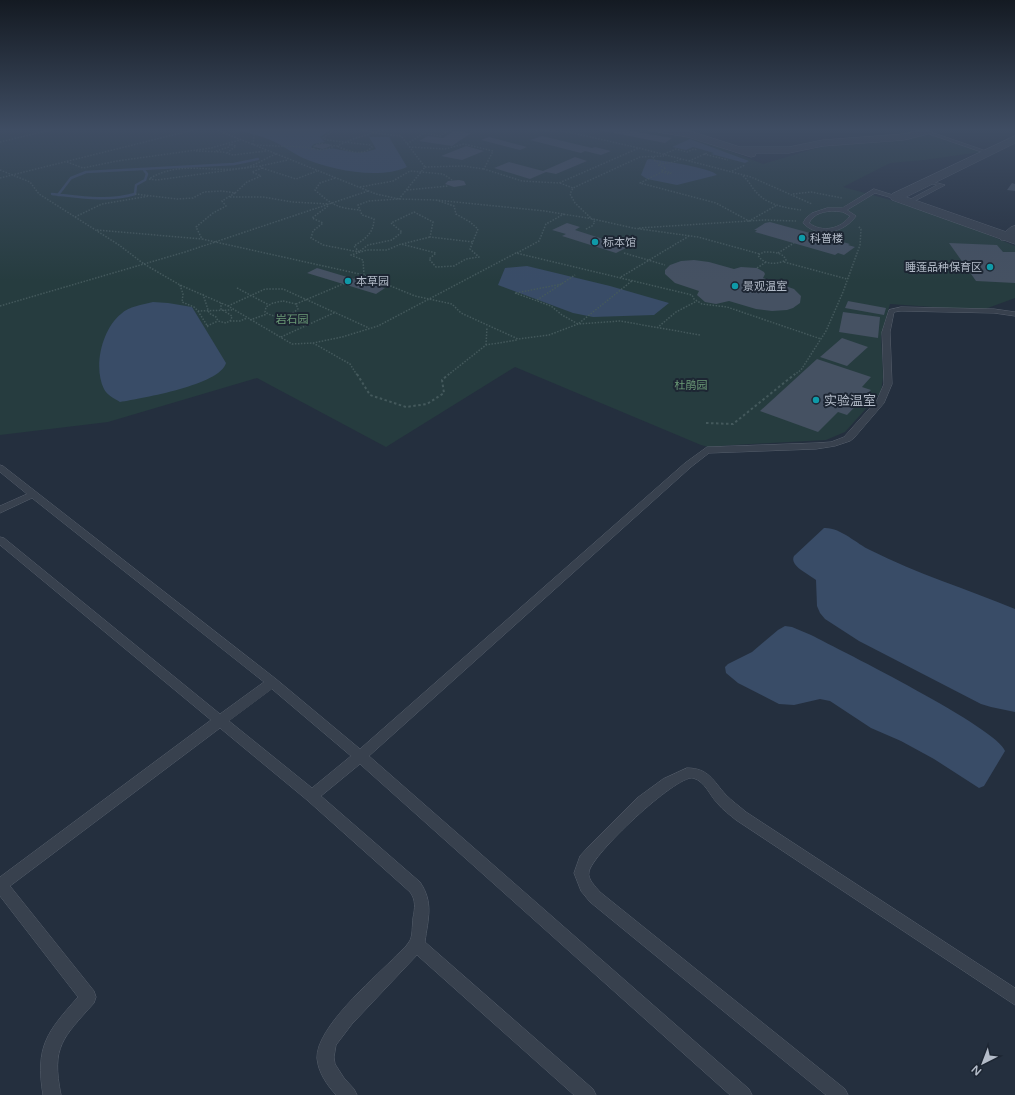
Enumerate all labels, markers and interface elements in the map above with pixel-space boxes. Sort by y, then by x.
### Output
place label: 科普楼 [810,232,843,245]
marker: 科普楼 [797,233,807,243]
place label: 标本馆 [603,236,636,249]
marker: 标本馆 [590,237,600,247]
place label: 睡莲品种保育区 [905,261,982,274]
marker: 睡莲品种保育区 [985,262,995,272]
place label: 本草园 [356,275,389,288]
marker: 本草园 [343,276,353,286]
place label: 景观温室 [743,280,787,293]
marker: 景观温室 [730,281,740,291]
park label: 岩石园 [276,313,309,326]
park label: 杜鹃园 [675,379,708,392]
place label: 实验温室 [824,393,876,409]
marker: 实验温室 [811,395,821,405]
north arrow [963,1043,1003,1083]
text: N [969,1062,984,1078]

